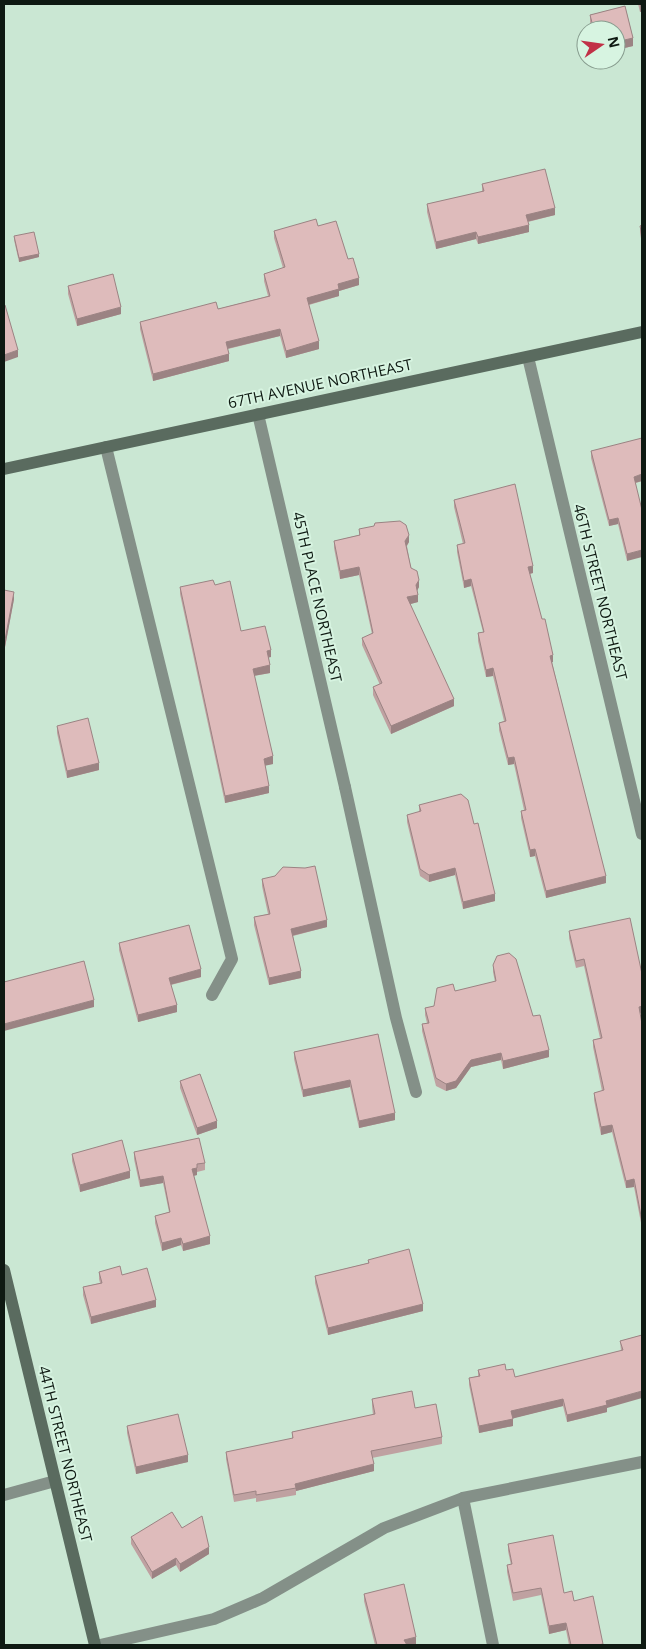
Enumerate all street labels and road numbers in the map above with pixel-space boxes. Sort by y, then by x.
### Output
street label: 67TH AVENUE NORTHEAST [226,354,414,412]
street label: 46TH STREET NORTHEAST [569,502,633,683]
street label: 45TH PLACE NORTHEAST [289,510,347,685]
street label: 44TH STREET NORTHEAST [34,1364,98,1545]

